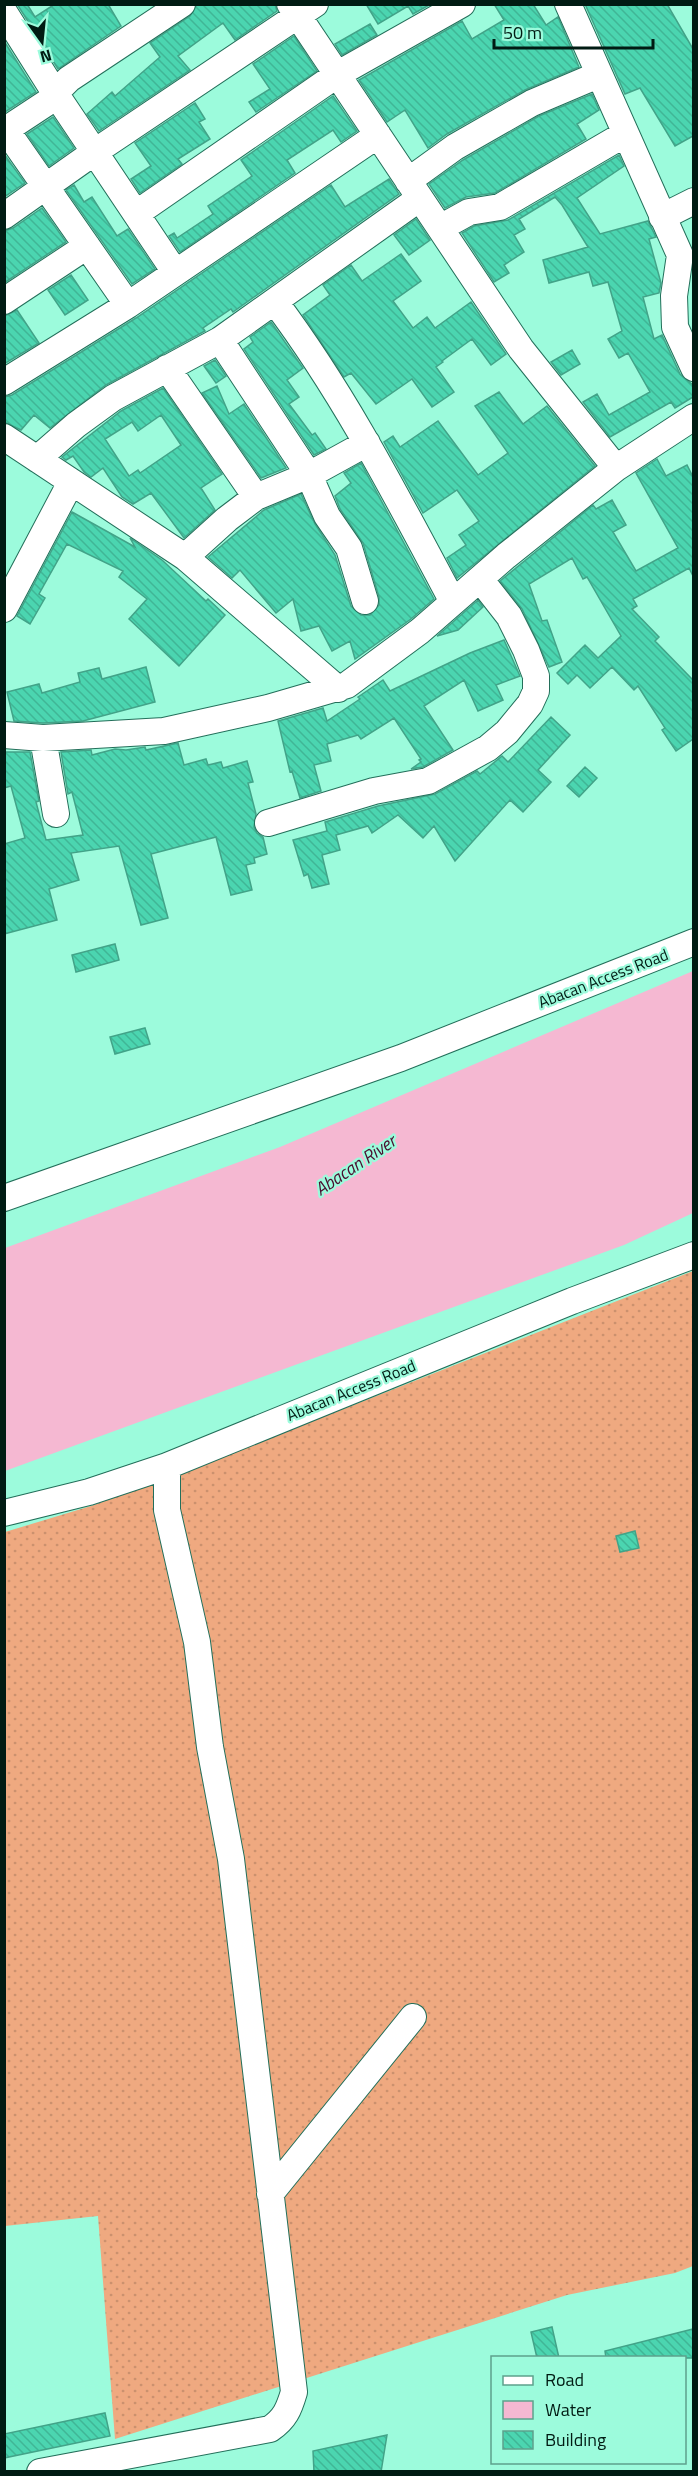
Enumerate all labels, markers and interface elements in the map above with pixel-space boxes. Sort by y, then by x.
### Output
north arrow [12,12,72,72]
scale bar [494,12,653,50]
text: 50 m [503,19,542,46]
text: N [37,43,54,70]
street label: Abacan Access Road [535,942,671,1014]
water label: Abacan River [309,1127,403,1202]
street label: Abacan Access Road [283,1353,419,1427]
legend [491,2356,686,2464]
text: Road [545,2366,584,2393]
text: Water [545,2396,591,2423]
text: Building [545,2426,606,2453]

